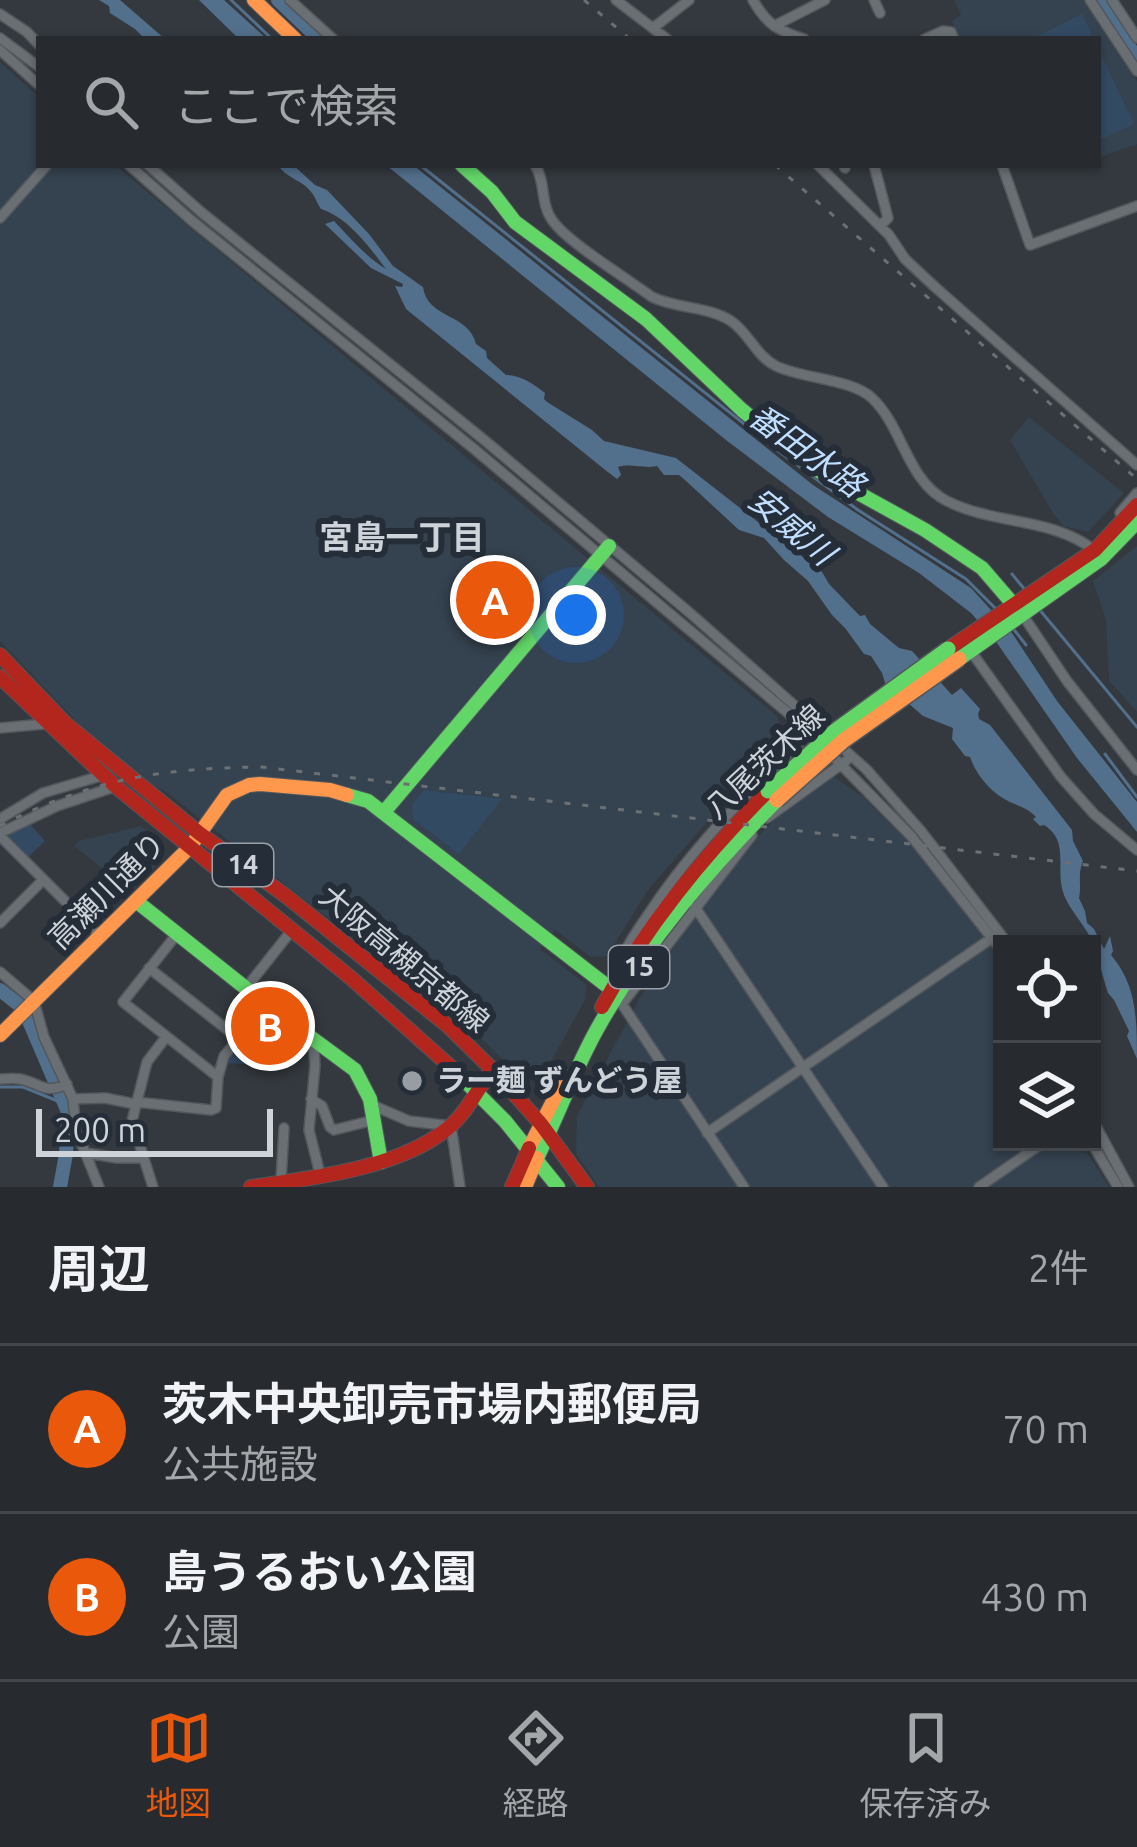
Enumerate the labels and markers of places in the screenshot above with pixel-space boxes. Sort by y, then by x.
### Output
pin: A [456,555,534,645]
pin: B [231,981,309,1071]
place label: ラー麺 ずんどう屋 [436,1063,682,1097]
marker: ラー麺 ずんどう屋 [399,1068,425,1094]

